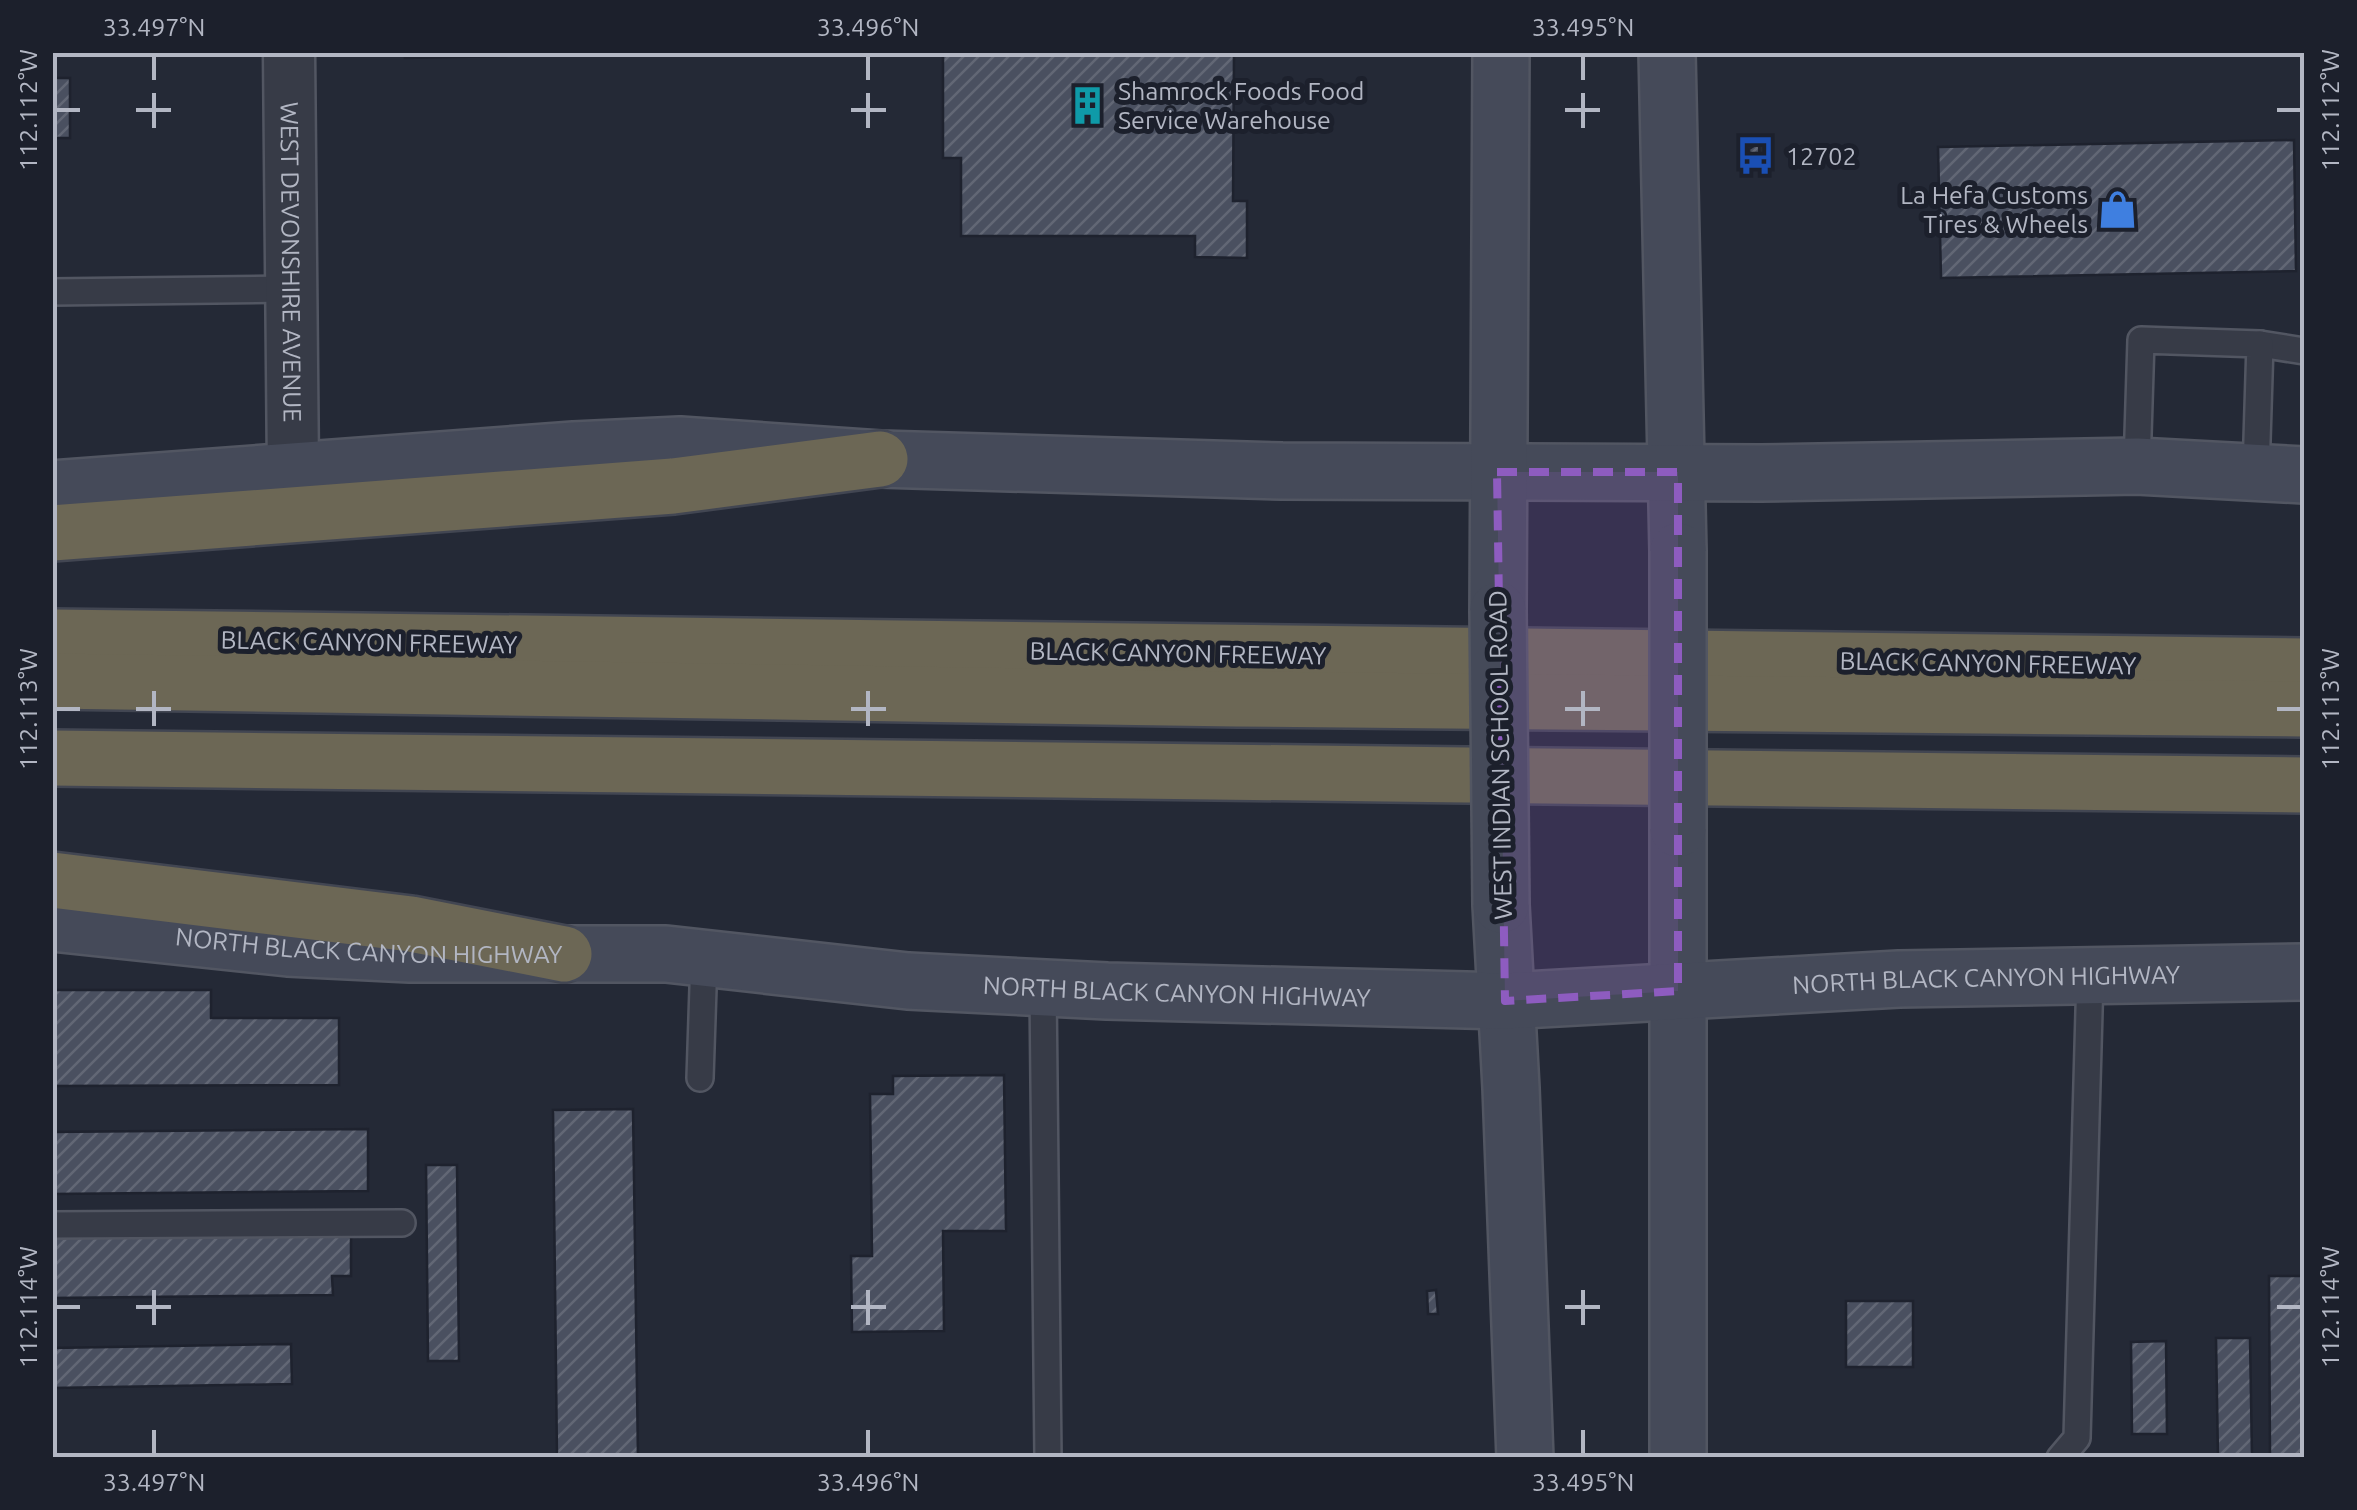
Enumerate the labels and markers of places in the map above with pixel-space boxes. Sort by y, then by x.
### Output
place label: Shamrock Foods Food Service Warehouse [1118,77,1364,134]
building icon: Shamrock Foods Food Service Warehouse [1067,84,1109,126]
bus stop icon: 12702 [1735,135,1777,177]
place label: 12702 [1786,142,1857,170]
place label: La Hefa Customs Tires & Wheels [1900,181,2088,238]
shop icon: La Hefa Customs Tires & Wheels [2097,188,2139,230]

